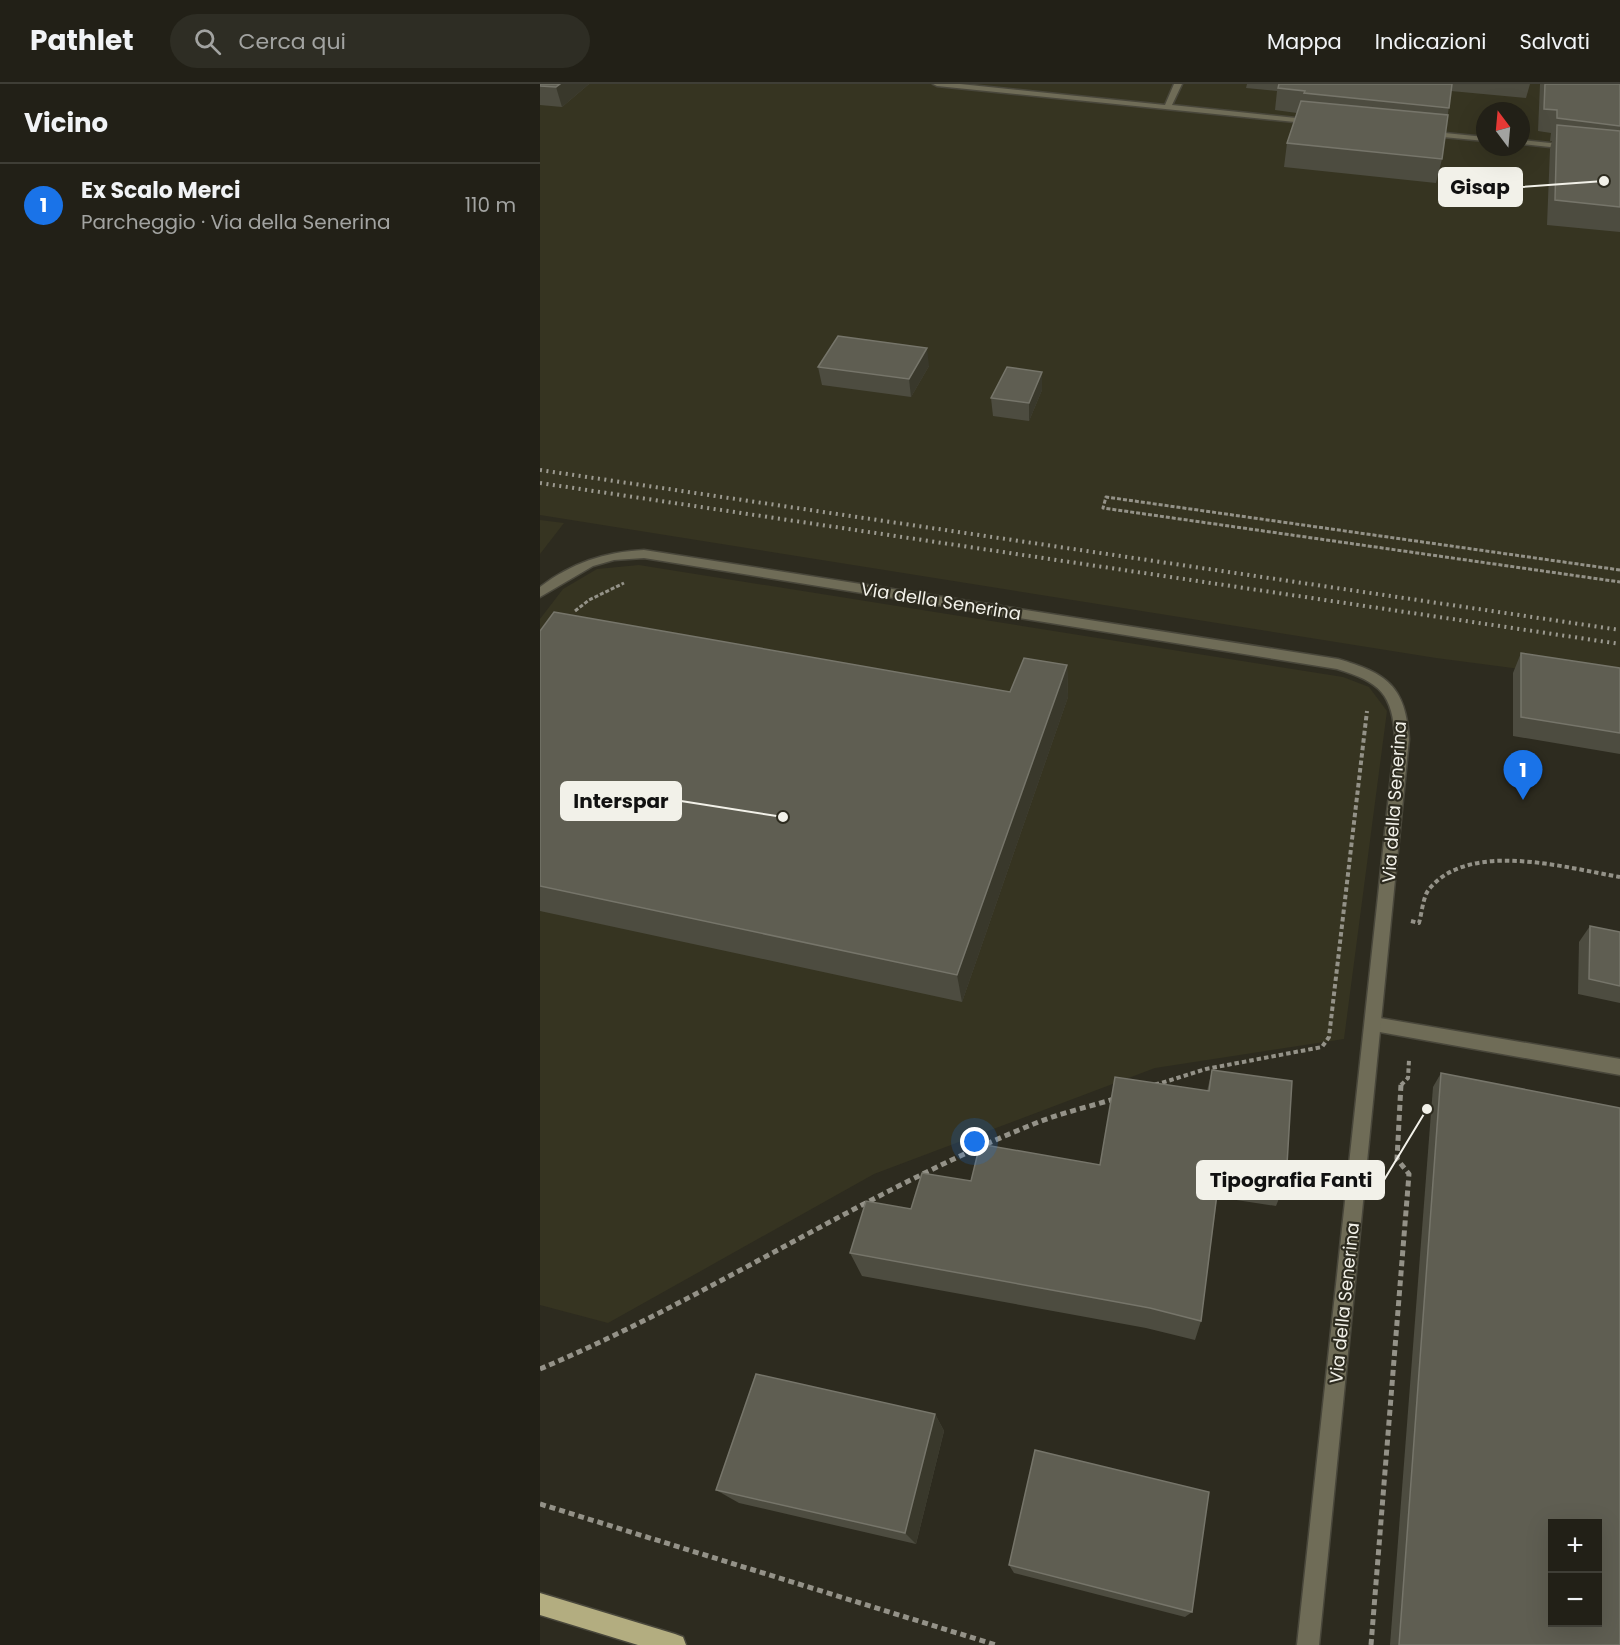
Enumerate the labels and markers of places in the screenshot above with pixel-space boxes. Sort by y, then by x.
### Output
callout: Gisap [1439,168,1522,206]
pin: 1 [1504,750,1542,800]
callout: Interspar [561,782,681,820]
callout: Tipografia Fanti [1197,1161,1384,1199]

